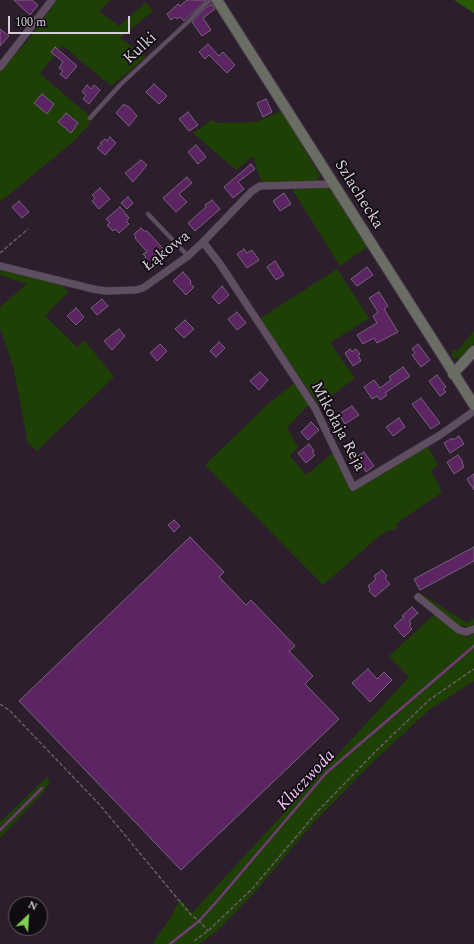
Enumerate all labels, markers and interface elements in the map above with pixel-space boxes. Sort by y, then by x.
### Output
scale bar [10,8,132,34]
text: 100 m [15,13,46,32]
street label: Kulki [120,29,162,69]
street label: Szlachecka [329,157,387,233]
street label: Łąkowa [139,228,195,276]
street label: Mikołaja Reja [305,379,369,475]
water label: Kluczwoda [274,746,340,816]
north arrow [8,896,48,936]
text: N [25,896,41,915]

